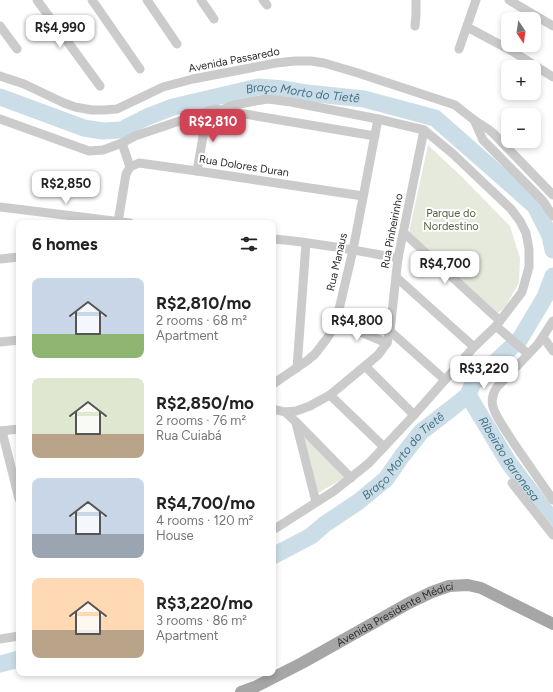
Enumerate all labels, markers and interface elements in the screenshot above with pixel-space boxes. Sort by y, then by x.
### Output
north arrow [501,12,541,52]
map controls [501,12,541,148]
pin: R$4,990 [23,15,97,49]
text: R$4,990 [35,20,85,35]
street label: Avenida Passaredo [187,45,281,75]
button: + [501,60,541,100]
water label: Braço Morto do Tietê [244,80,361,106]
button: − [501,108,541,148]
pin: R$2,810 [176,109,250,143]
text: R$2,810 [189,114,237,129]
street label: Rua Dolores Duran [198,152,290,180]
pin: R$2,850 [29,171,103,205]
text: R$2,850 [41,176,91,191]
street label: Rua Pinheirinho [378,192,406,270]
park label: Parque do Nordestino [423,207,479,233]
street label: Rua Manaus [324,232,350,292]
icon: filters [238,233,260,255]
text: 6 homes [32,234,98,254]
pin: R$4,700 [408,251,482,285]
text: R$4,700 [419,256,471,271]
text: R$2,810/mo [156,293,251,313]
icon: home [64,294,112,342]
pin: R$4,800 [320,308,394,342]
text: 2 rooms · 68 m² [156,313,247,328]
text: R$4,800 [331,313,383,328]
text: Apartment [156,328,219,343]
pin: R$3,220 [447,356,521,390]
text: R$3,220 [459,361,509,376]
text: R$2,850/mo [156,393,254,413]
icon: home [64,394,112,442]
water label: Braço Morto do Tietê [359,409,447,503]
text: 2 rooms · 76 m² [156,413,246,428]
water label: Ribeirão Baronesa [476,414,543,504]
text: Rua Cuiabá [156,428,222,443]
text: R$4,700/mo [156,493,255,513]
icon: home [64,494,112,542]
text: 4 rooms · 120 m² [156,513,254,528]
text: House [156,528,194,543]
street label: Avenida Presidente Médici [334,579,454,649]
text: R$3,220/mo [156,593,253,613]
icon: home [64,594,112,642]
text: 3 rooms · 86 m² [156,613,247,628]
text: Apartment [156,628,219,643]

